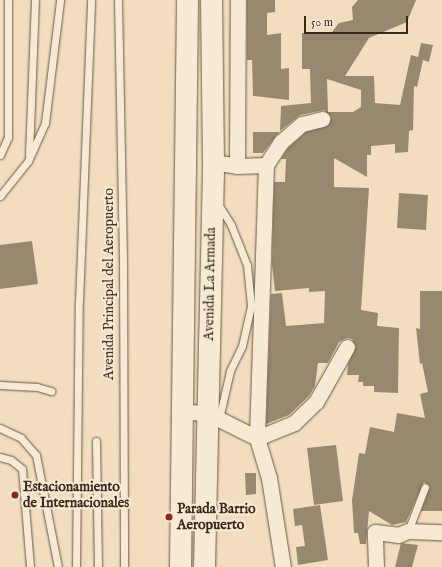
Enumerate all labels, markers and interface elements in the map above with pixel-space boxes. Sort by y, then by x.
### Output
scale bar [306,8,410,34]
text: 50 m [311,15,333,30]
street label: Avenida Principal del Aeropuerto [101,188,117,380]
street label: Avenida La Armada [201,227,219,341]
place label: Estacionamiento de Internacionales [23,479,129,512]
marker: Estacionamiento de Internacionales [10,490,20,500]
place label: Parada Barrio Aeropuerto [177,501,256,534]
marker: Parada Barrio Aeropuerto [164,512,174,522]

